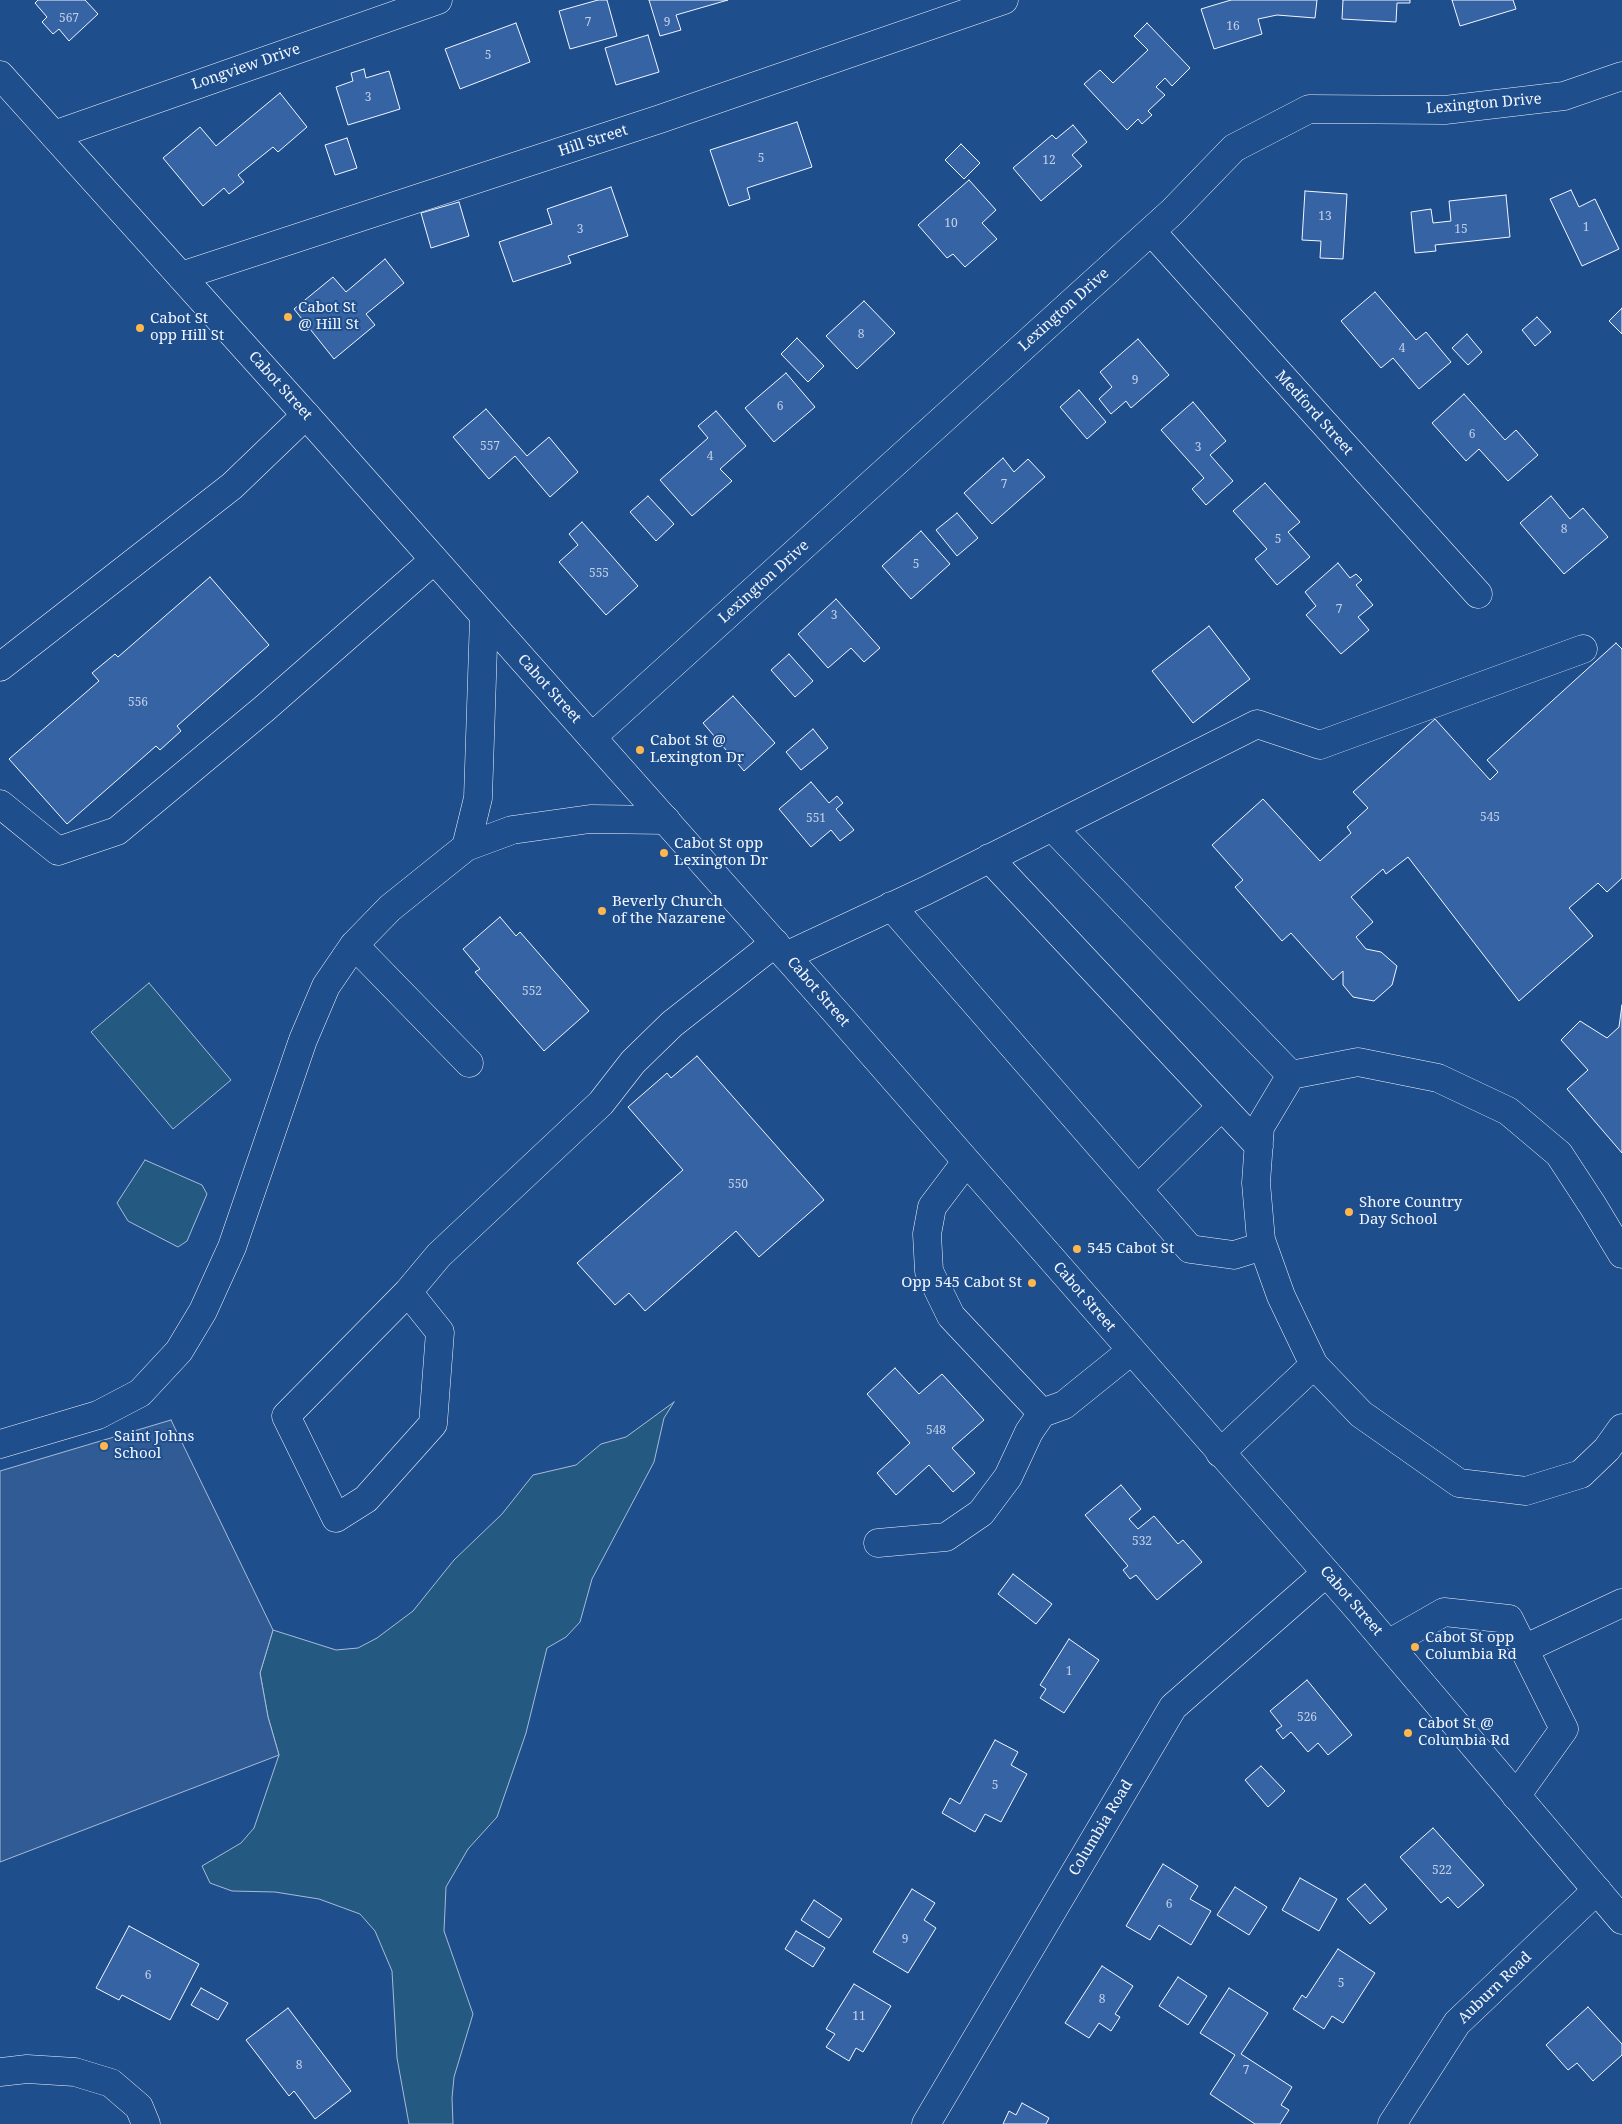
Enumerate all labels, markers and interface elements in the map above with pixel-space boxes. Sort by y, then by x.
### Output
house number: 567 [59,12,79,26]
house number: 7 [585,16,591,30]
house number: 9 [664,16,670,30]
house number: 16 [1226,20,1240,34]
street label: Longview Drive [189,40,303,94]
house number: 5 [485,49,491,63]
street label: Lexington Drive [1426,90,1542,118]
house number: 3 [365,91,371,105]
street label: Hill Street [556,121,630,161]
house number: 5 [758,152,764,166]
house number: 12 [1042,154,1056,168]
house number: 13 [1318,210,1332,224]
house number: 10 [944,217,958,231]
house number: 1 [1583,221,1589,235]
house number: 3 [577,223,583,237]
house number: 15 [1454,223,1468,237]
street label: Lexington Drive [1015,265,1113,355]
place label: Cabot St @ Hill St [298,299,359,334]
place label: Cabot St opp Hill St [150,310,224,345]
marker: Cabot St @ Hill St [282,311,294,323]
marker: Cabot St opp Hill St [134,322,146,334]
house number: 8 [858,328,864,342]
house number: 4 [1399,342,1405,356]
street label: Cabot Street [244,348,316,424]
street label: Medford Street [1271,367,1357,459]
house number: 9 [1132,374,1138,388]
house number: 6 [777,400,783,414]
house number: 6 [1469,428,1475,442]
house number: 557 [480,440,500,454]
house number: 3 [1195,441,1201,455]
house number: 4 [707,450,713,464]
house number: 7 [1001,478,1007,492]
house number: 8 [1561,523,1567,537]
house number: 5 [1275,533,1281,547]
street label: Lexington Drive [715,537,813,627]
house number: 5 [913,558,919,572]
house number: 555 [589,567,609,581]
house number: 7 [1336,603,1342,617]
house number: 3 [831,609,837,623]
street label: Cabot Street [513,651,585,727]
house number: 556 [128,696,148,710]
place label: Cabot St @ Lexington Dr [650,732,744,767]
marker: Cabot St @ Lexington Dr [634,744,646,756]
house number: 545 [1480,811,1500,825]
house number: 551 [806,812,826,826]
place label: Cabot St opp Lexington Dr [674,835,768,870]
marker: Cabot St opp Lexington Dr [658,847,670,859]
place label: Beverly Church of the Nazarene [612,893,726,928]
marker: Beverly Church of the Nazarene [596,905,608,917]
street label: Cabot Street [783,953,853,1031]
house number: 552 [522,985,542,999]
house number: 550 [728,1178,748,1192]
place label: Shore Country Day School [1359,1194,1462,1229]
marker: Shore Country Day School [1343,1206,1355,1218]
place label: 545 Cabot St [1087,1240,1174,1258]
marker: 545 Cabot St [1071,1243,1083,1255]
street label: Cabot Street [1049,1258,1119,1336]
place label: Opp 545 Cabot St [901,1274,1022,1292]
marker: Opp 545 Cabot St [1026,1277,1038,1289]
house number: 548 [926,1424,946,1438]
place label: Saint Johns School [114,1428,194,1463]
marker: Saint Johns School [98,1440,110,1452]
house number: 532 [1132,1535,1152,1549]
street label: Cabot Street [1316,1562,1386,1640]
place label: Cabot St opp Columbia Rd [1425,1629,1517,1664]
marker: Cabot St opp Columbia Rd [1409,1641,1421,1653]
house number: 1 [1066,1665,1072,1679]
house number: 526 [1297,1711,1317,1725]
place label: Cabot St @ Columbia Rd [1418,1715,1510,1750]
marker: Cabot St @ Columbia Rd [1402,1727,1414,1739]
street label: Columbia Road [1065,1777,1137,1879]
house number: 5 [992,1779,998,1793]
house number: 522 [1432,1864,1452,1878]
house number: 6 [1166,1898,1172,1912]
house number: 9 [902,1933,908,1947]
street label: Auburn Road [1454,1948,1536,2028]
house number: 6 [145,1969,151,1983]
house number: 5 [1338,1977,1344,1991]
house number: 8 [1099,1993,1105,2007]
house number: 11 [852,2010,866,2024]
house number: 8 [296,2059,302,2073]
house number: 7 [1243,2064,1249,2078]

